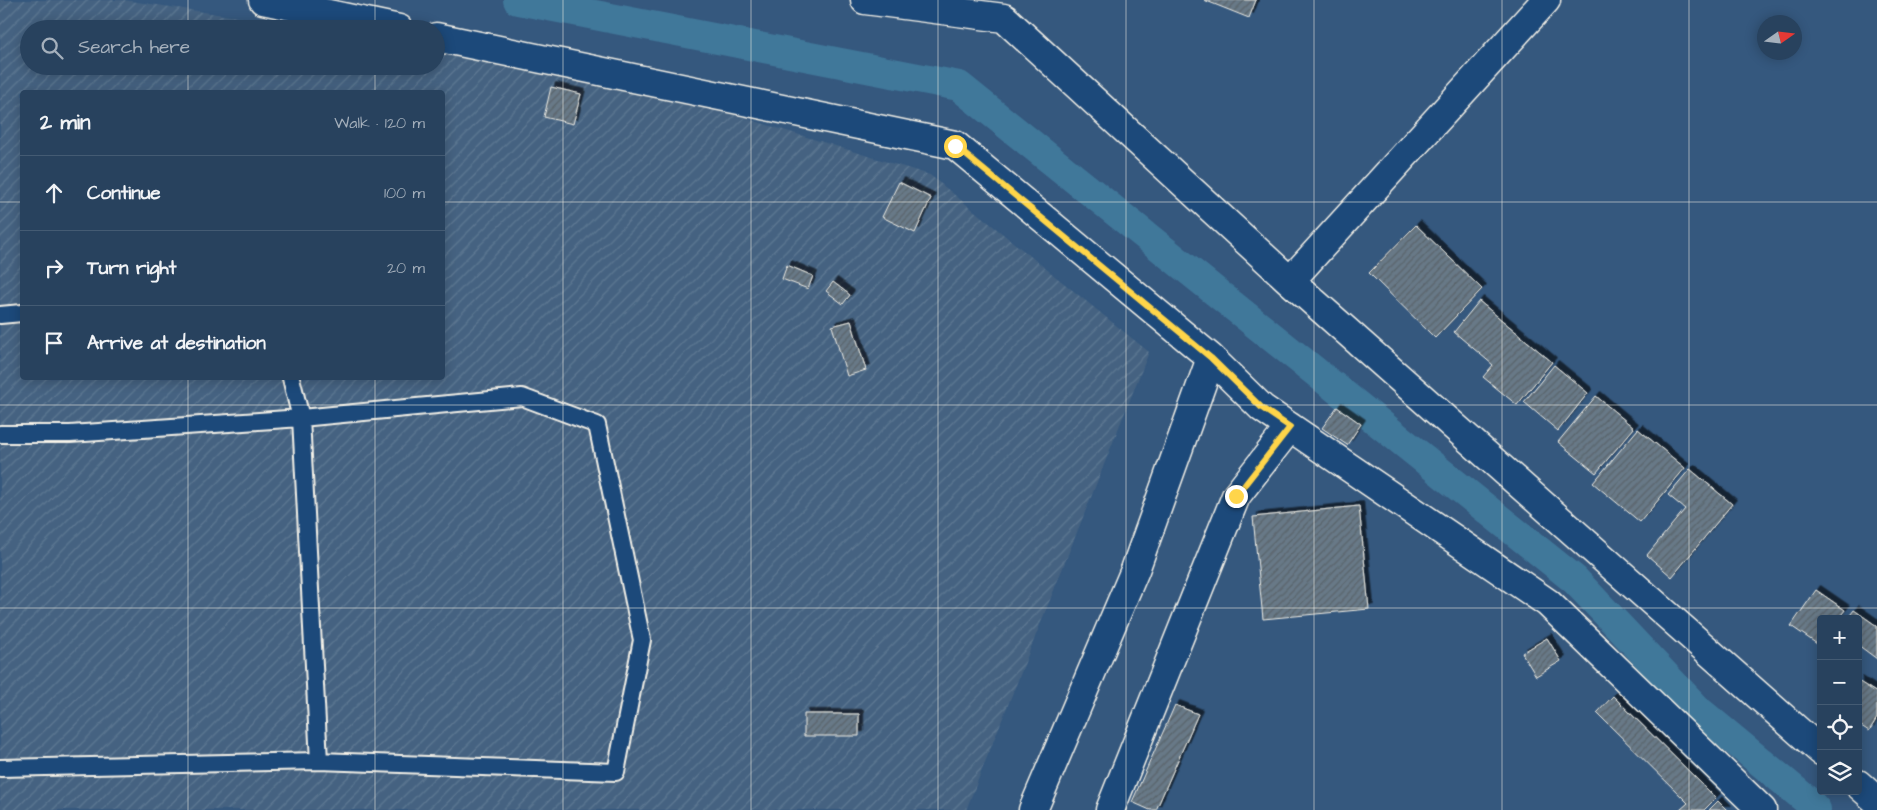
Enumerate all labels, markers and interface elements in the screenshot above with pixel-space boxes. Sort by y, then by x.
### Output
north arrow [1757,15,1802,60]
search box [20,20,445,75]
icon: search [38,34,66,62]
text: Search here [78,34,190,61]
text: 2 min [40,108,90,137]
text: Walk · 120 m [334,112,425,134]
route start [944,135,967,158]
icon: ahead [40,179,68,207]
text: Continue [87,180,161,207]
text: 100 m [384,182,425,204]
icon: right [40,254,68,282]
text: Turn right [87,255,176,282]
text: 20 m [387,257,425,279]
icon: arrive [40,329,68,357]
text: Arrive at destination [87,330,266,357]
route end [1225,485,1248,508]
map controls [1817,615,1862,795]
button: + [1817,615,1862,660]
button: − [1817,660,1862,705]
button: locate [1817,705,1862,750]
button: layers [1817,750,1862,795]

